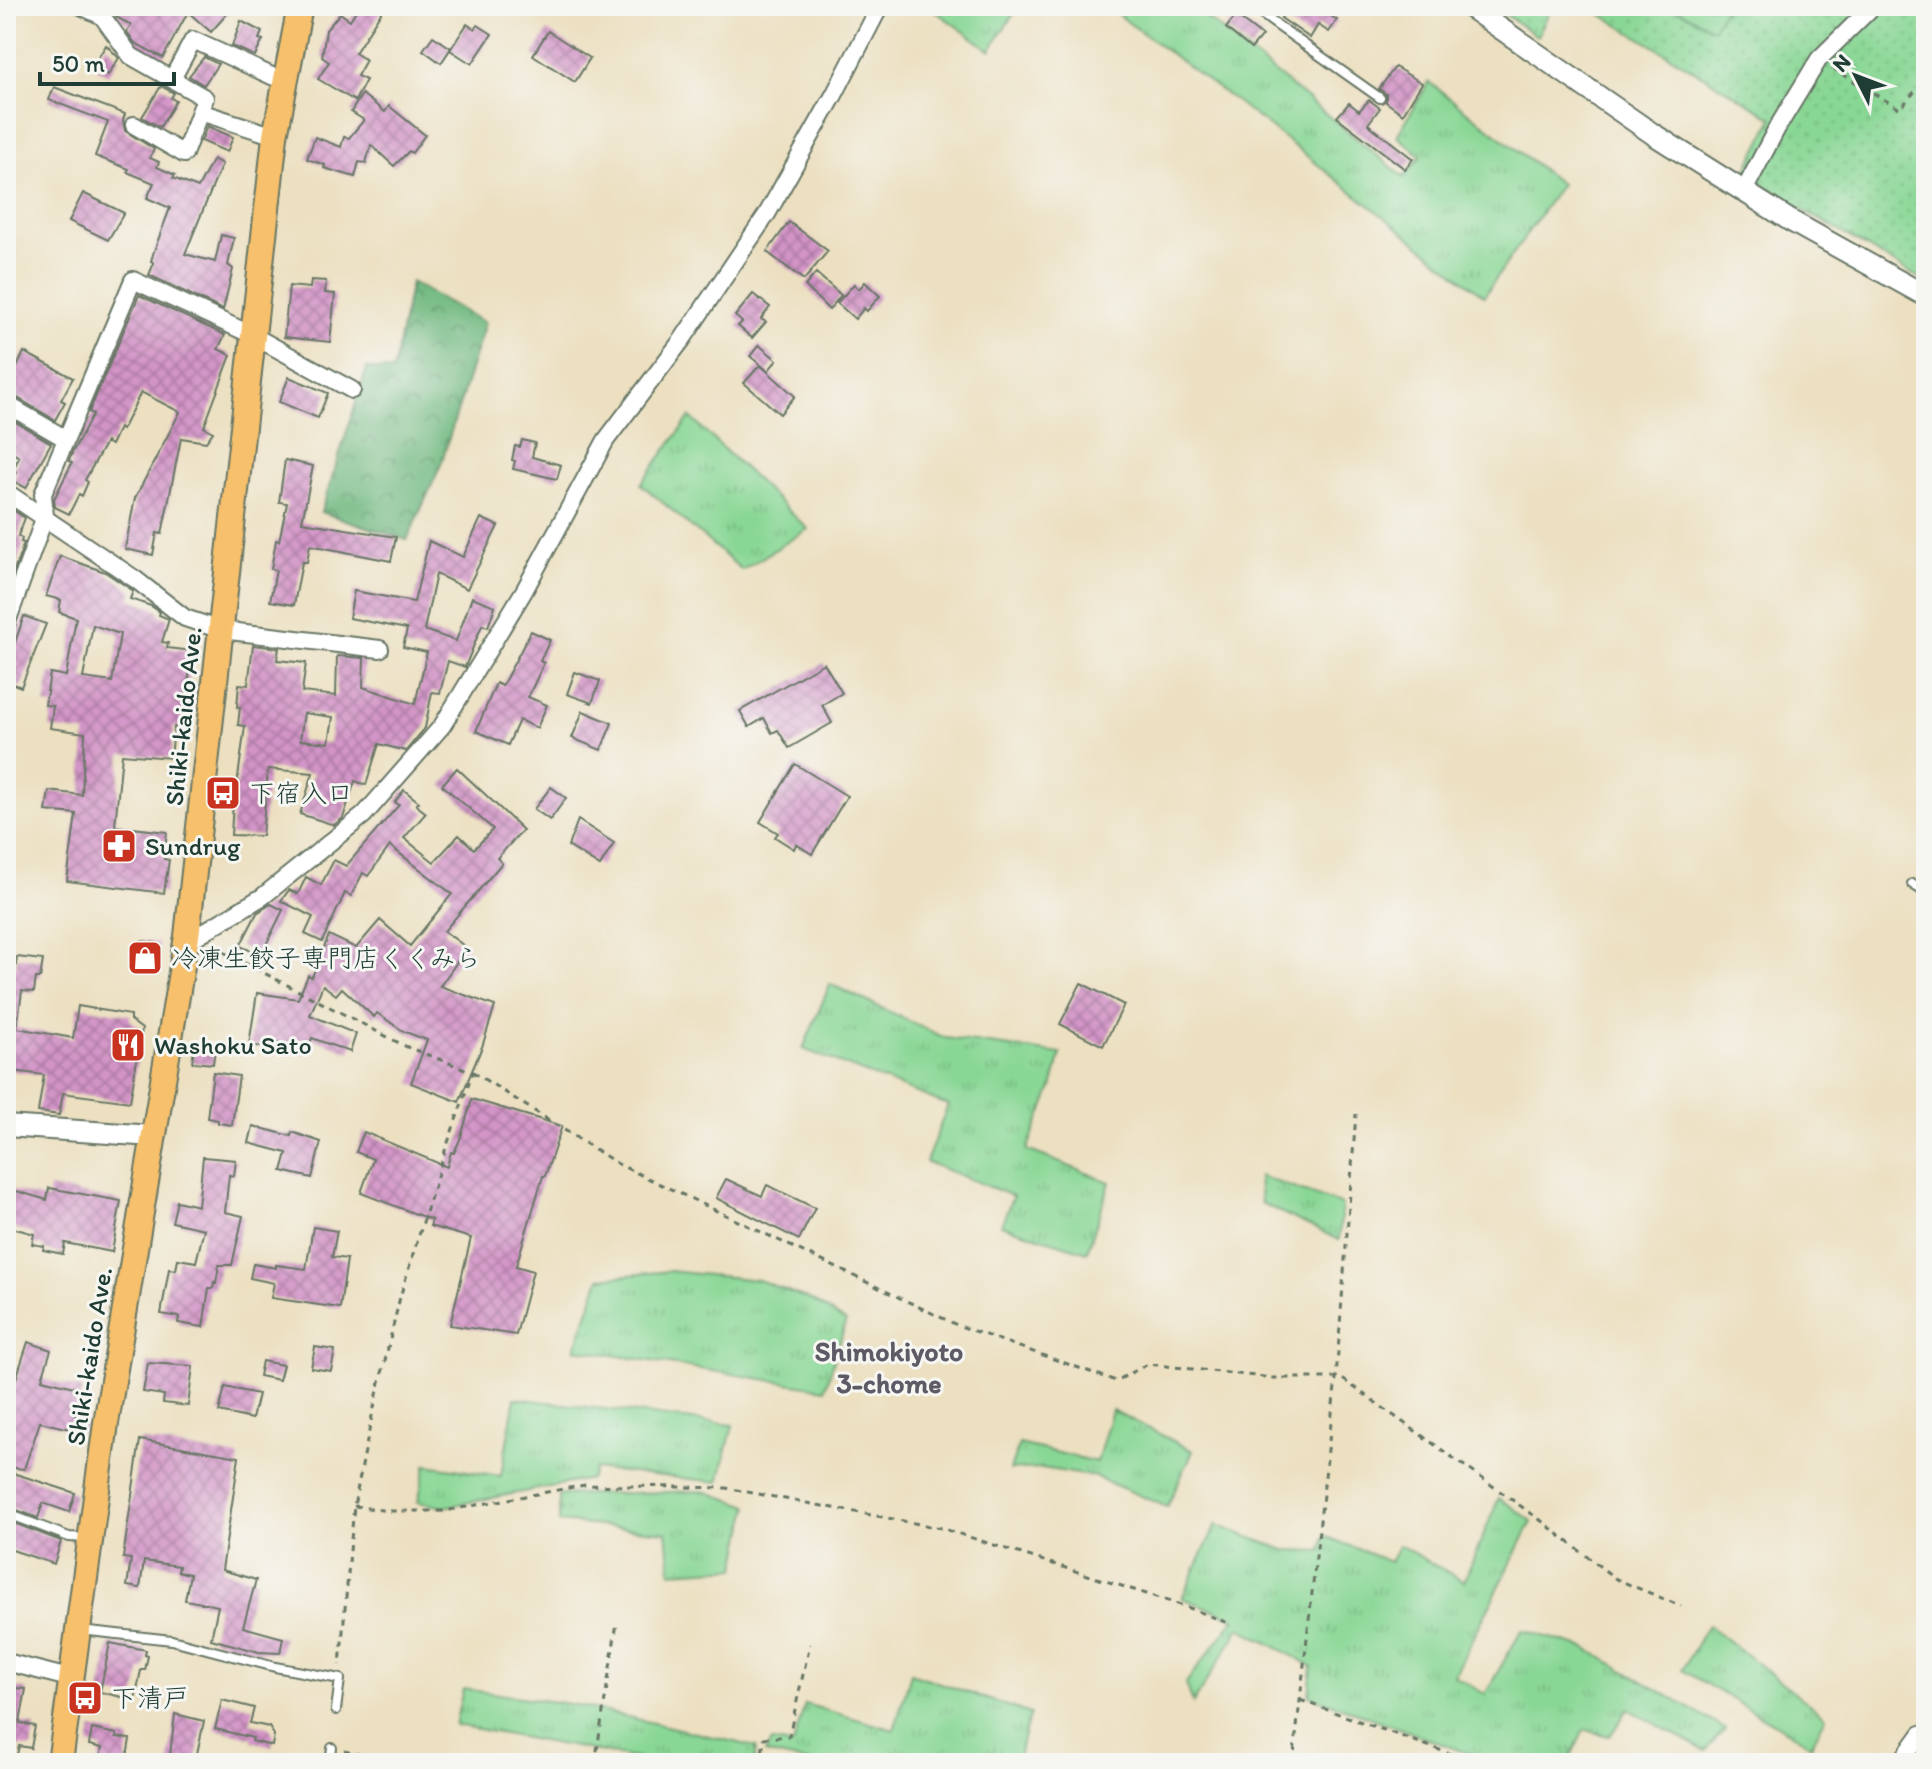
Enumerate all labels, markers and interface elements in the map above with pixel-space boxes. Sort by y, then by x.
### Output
scale bar [40,36,174,86]
north arrow [1816,36,1896,116]
text: N [1827,48,1857,78]
text: 50 m [52,49,105,78]
street label: Shiki-kaido Ave. [158,625,208,807]
bus stop icon: 下宿入口 [204,774,242,812]
place label: 下宿入口 [249,777,353,809]
pharmacy icon: Sundrug [100,827,138,865]
place label: Sundrug [145,830,241,862]
shop icon: 冷凍生餃子専門店くくみら [126,939,164,977]
place label: 冷凍生餃子専門店くくみら [171,942,481,974]
restaurant icon: Washoku Sato [109,1026,147,1064]
place label: Washoku Sato [154,1029,312,1061]
street label: Shiki-kaido Ave. [59,1264,119,1448]
district label: Shimokiyoto 3-chome [815,1334,963,1400]
bus stop icon: 下清戸 [66,1679,104,1717]
place label: 下清戸 [111,1682,189,1714]

